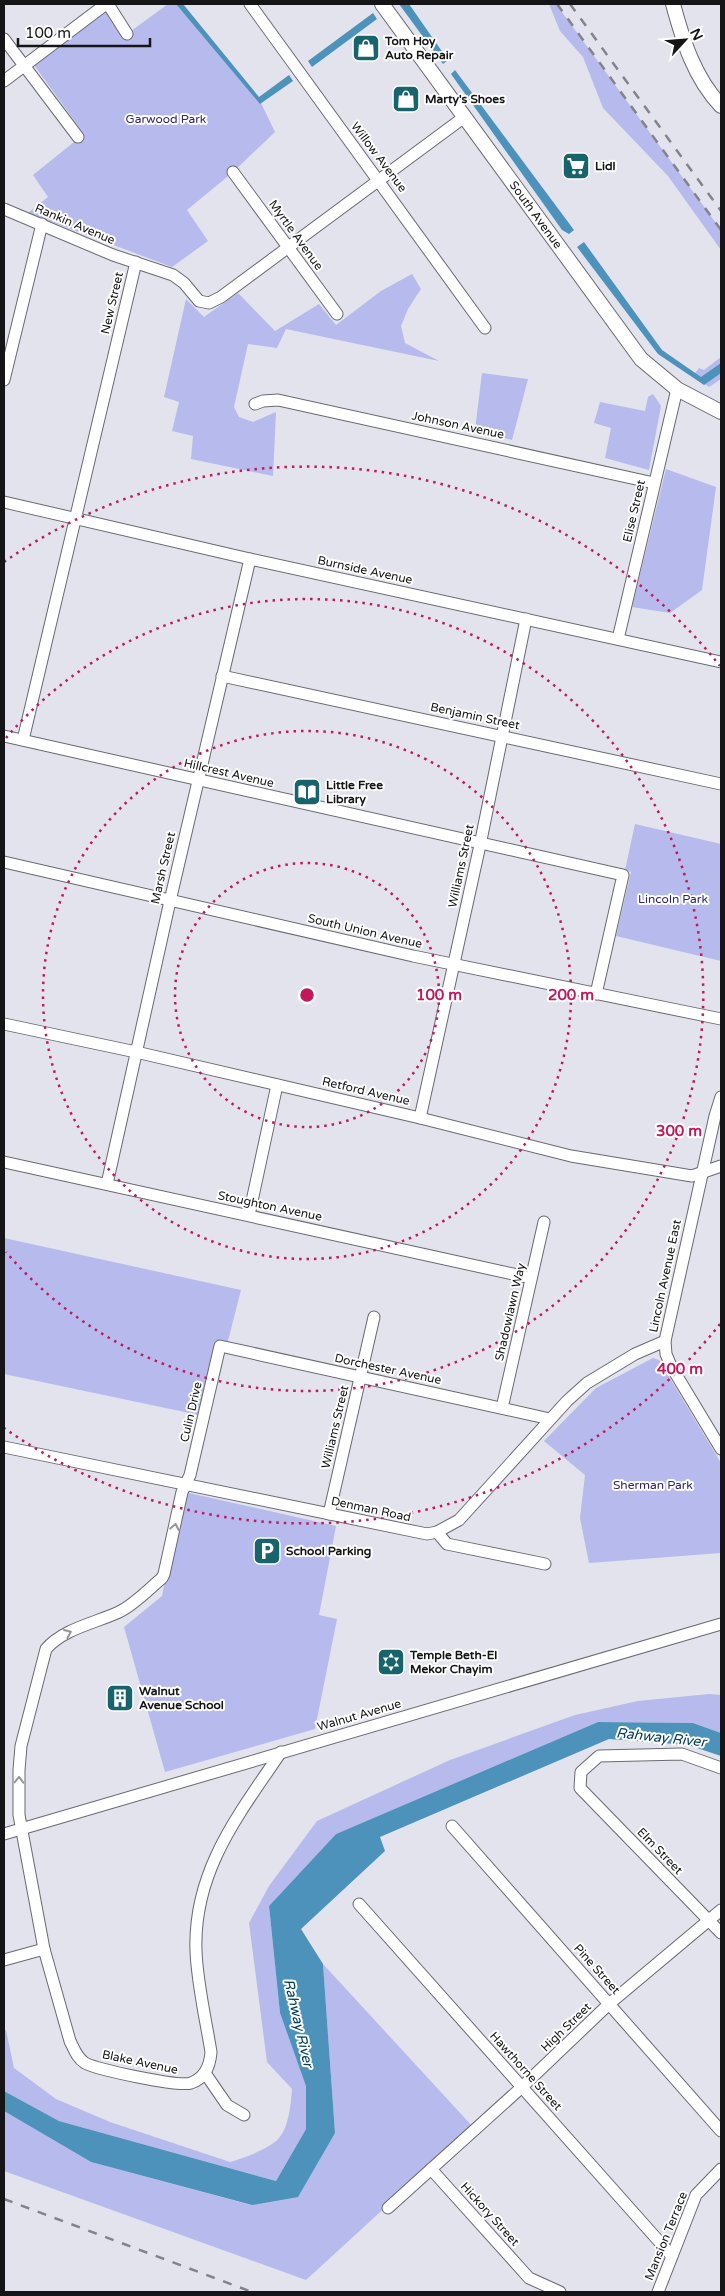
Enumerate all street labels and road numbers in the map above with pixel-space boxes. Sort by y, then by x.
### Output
street label: Willow Avenue [348,119,410,195]
street label: South Avenue [507,178,565,251]
street label: Myrtle Avenue [266,197,326,273]
street label: Rankin Avenue [33,201,117,247]
street label: New Street [98,270,126,335]
street label: Johnson Avenue [411,408,506,442]
street label: Elise Street [620,478,648,544]
street label: Burnside Avenue [316,553,414,587]
street label: Benjamin Street [429,700,521,732]
street label: Hillcrest Avenue [183,756,276,790]
street label: Williams Street [445,823,477,909]
street label: Marsh Street [148,830,178,905]
street label: South Union Avenue [306,911,424,951]
street label: Retford Avenue [321,1074,411,1108]
street label: Stoughton Avenue [217,1188,324,1224]
street label: Lincoln Avenue East [646,1218,684,1334]
street label: Shadowlawn Way [492,1261,528,1362]
street label: Dorchester Avenue [333,1351,443,1387]
street label: Culin Drive [177,1380,205,1444]
street label: Williams Street [319,1384,351,1470]
street label: Denman Road [330,1494,412,1524]
street label: Walnut Avenue [315,1696,403,1734]
street label: Elm Street [634,1825,686,1877]
street label: Pine Street [571,1941,623,1997]
street label: High Street [538,1999,594,2054]
street label: Hawthorne Street [487,2029,565,2113]
street label: Blake Avenue [101,2047,179,2077]
street label: Hickory Street [458,2179,522,2249]
street label: Mansion Terrace [642,2189,690,2282]

